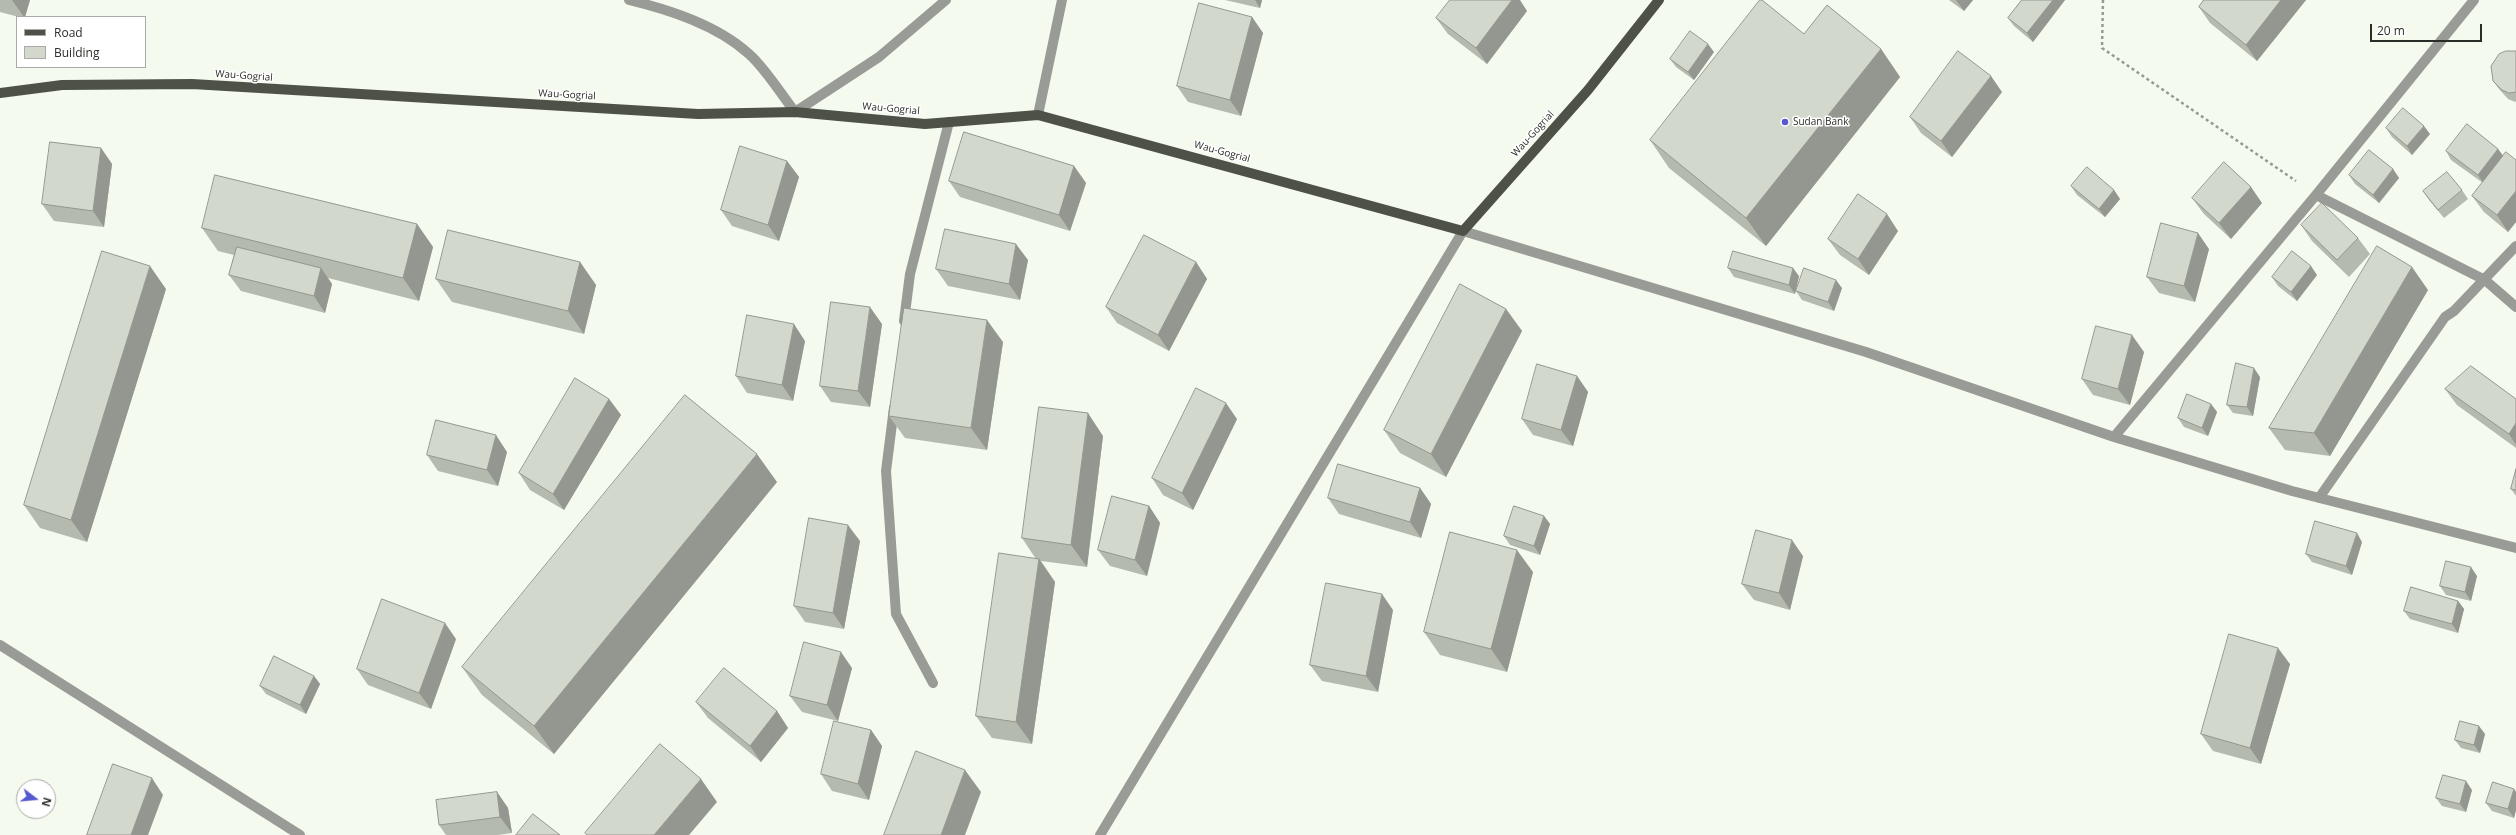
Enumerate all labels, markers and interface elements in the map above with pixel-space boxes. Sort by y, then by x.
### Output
legend [16,16,146,68]
scale bar [2372,16,2484,42]
text: 20 m [2377,22,2405,39]
text: Road [54,24,83,41]
text: Building [54,44,99,61]
street label: Wau-Gogrial [215,68,273,84]
street label: Wau-Gogrial [538,88,596,102]
street label: Wau-Gogrial [862,101,920,117]
street label: Wau-Gogrial [1509,109,1557,159]
place label: Sudan Bank [1793,116,1848,128]
marker: Sudan Bank [1780,117,1790,127]
street label: Wau-Gogrial [1193,139,1251,165]
north arrow [16,779,56,819]
text: N [39,796,56,809]

